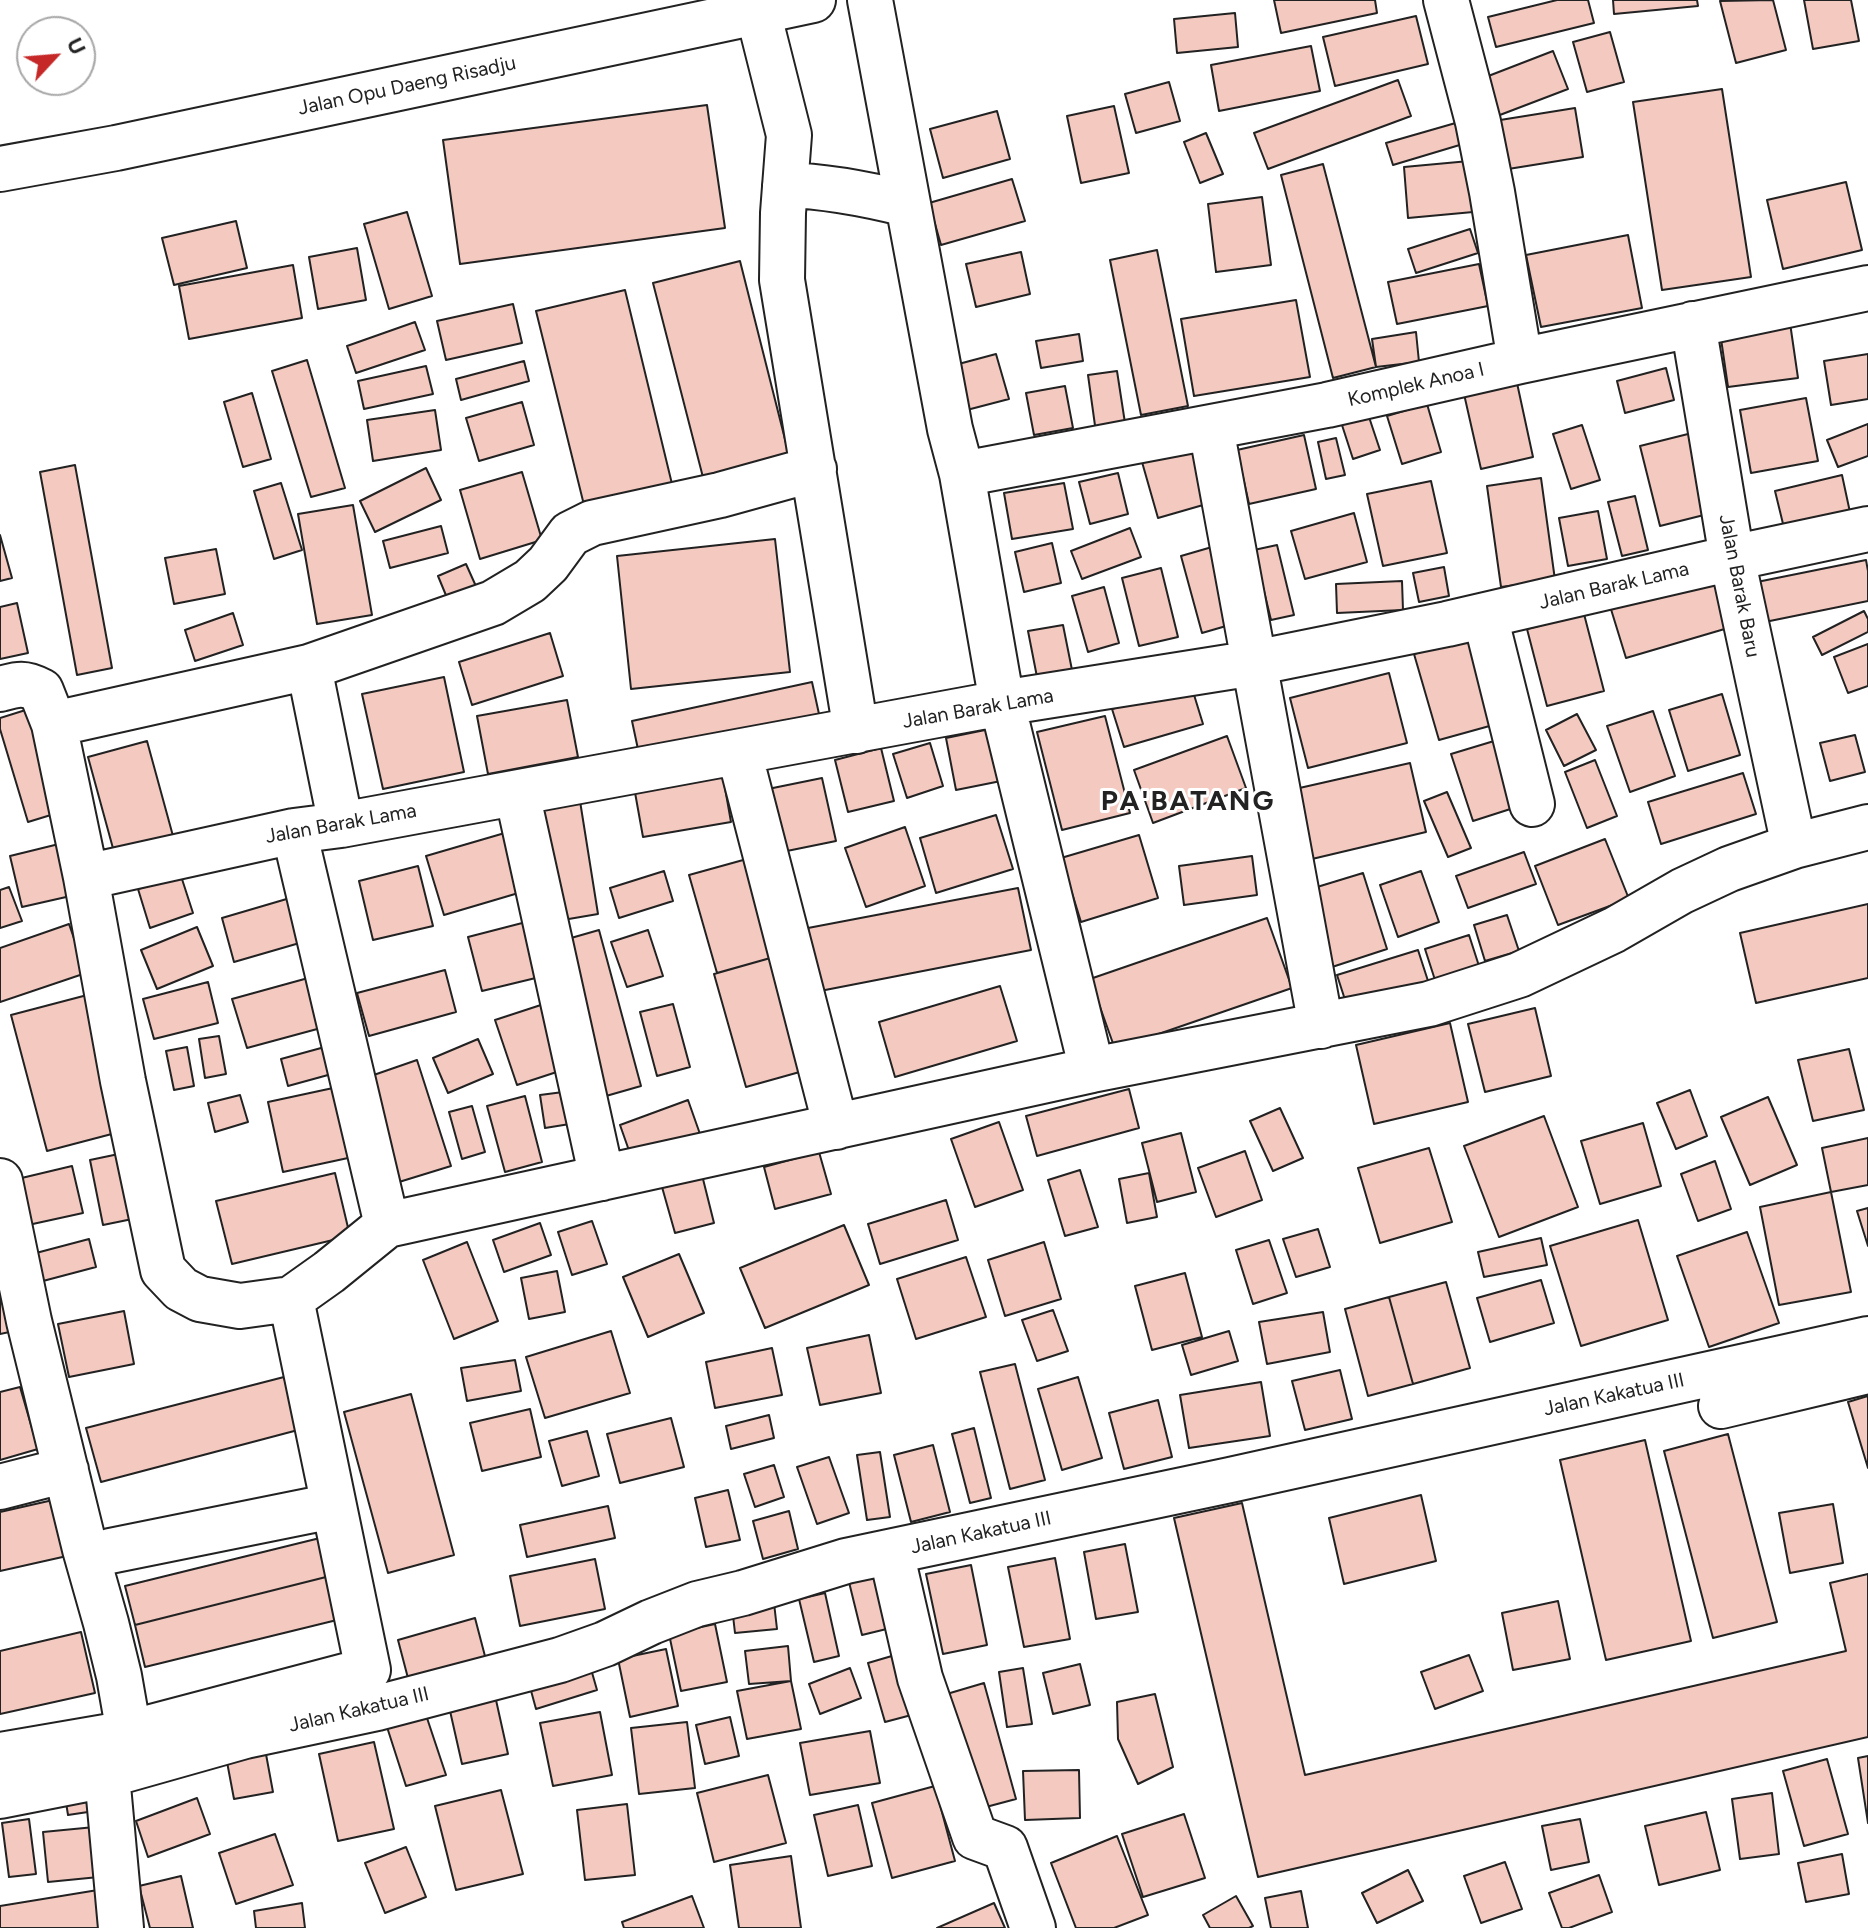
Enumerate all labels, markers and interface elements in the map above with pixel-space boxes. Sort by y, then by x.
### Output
north arrow [16,16,96,96]
text: U [61,33,92,59]
street label: Jalan Opu Daeng Risadju [296,51,518,121]
street label: Komplek Anoa I [1345,358,1487,412]
street label: Jalan Barak Baru [1713,512,1765,660]
street label: Jalan Barak Lama [1537,557,1691,615]
street label: Jalan Barak Lama [901,684,1055,734]
district label: PA'BATANG [1101,785,1275,819]
street label: Jalan Barak Lama [264,799,418,849]
street label: Jalan Kakatua III [1541,1368,1687,1422]
street label: Jalan Kakatua III [908,1506,1054,1560]
street label: Jalan Kakatua III [287,1682,431,1738]

